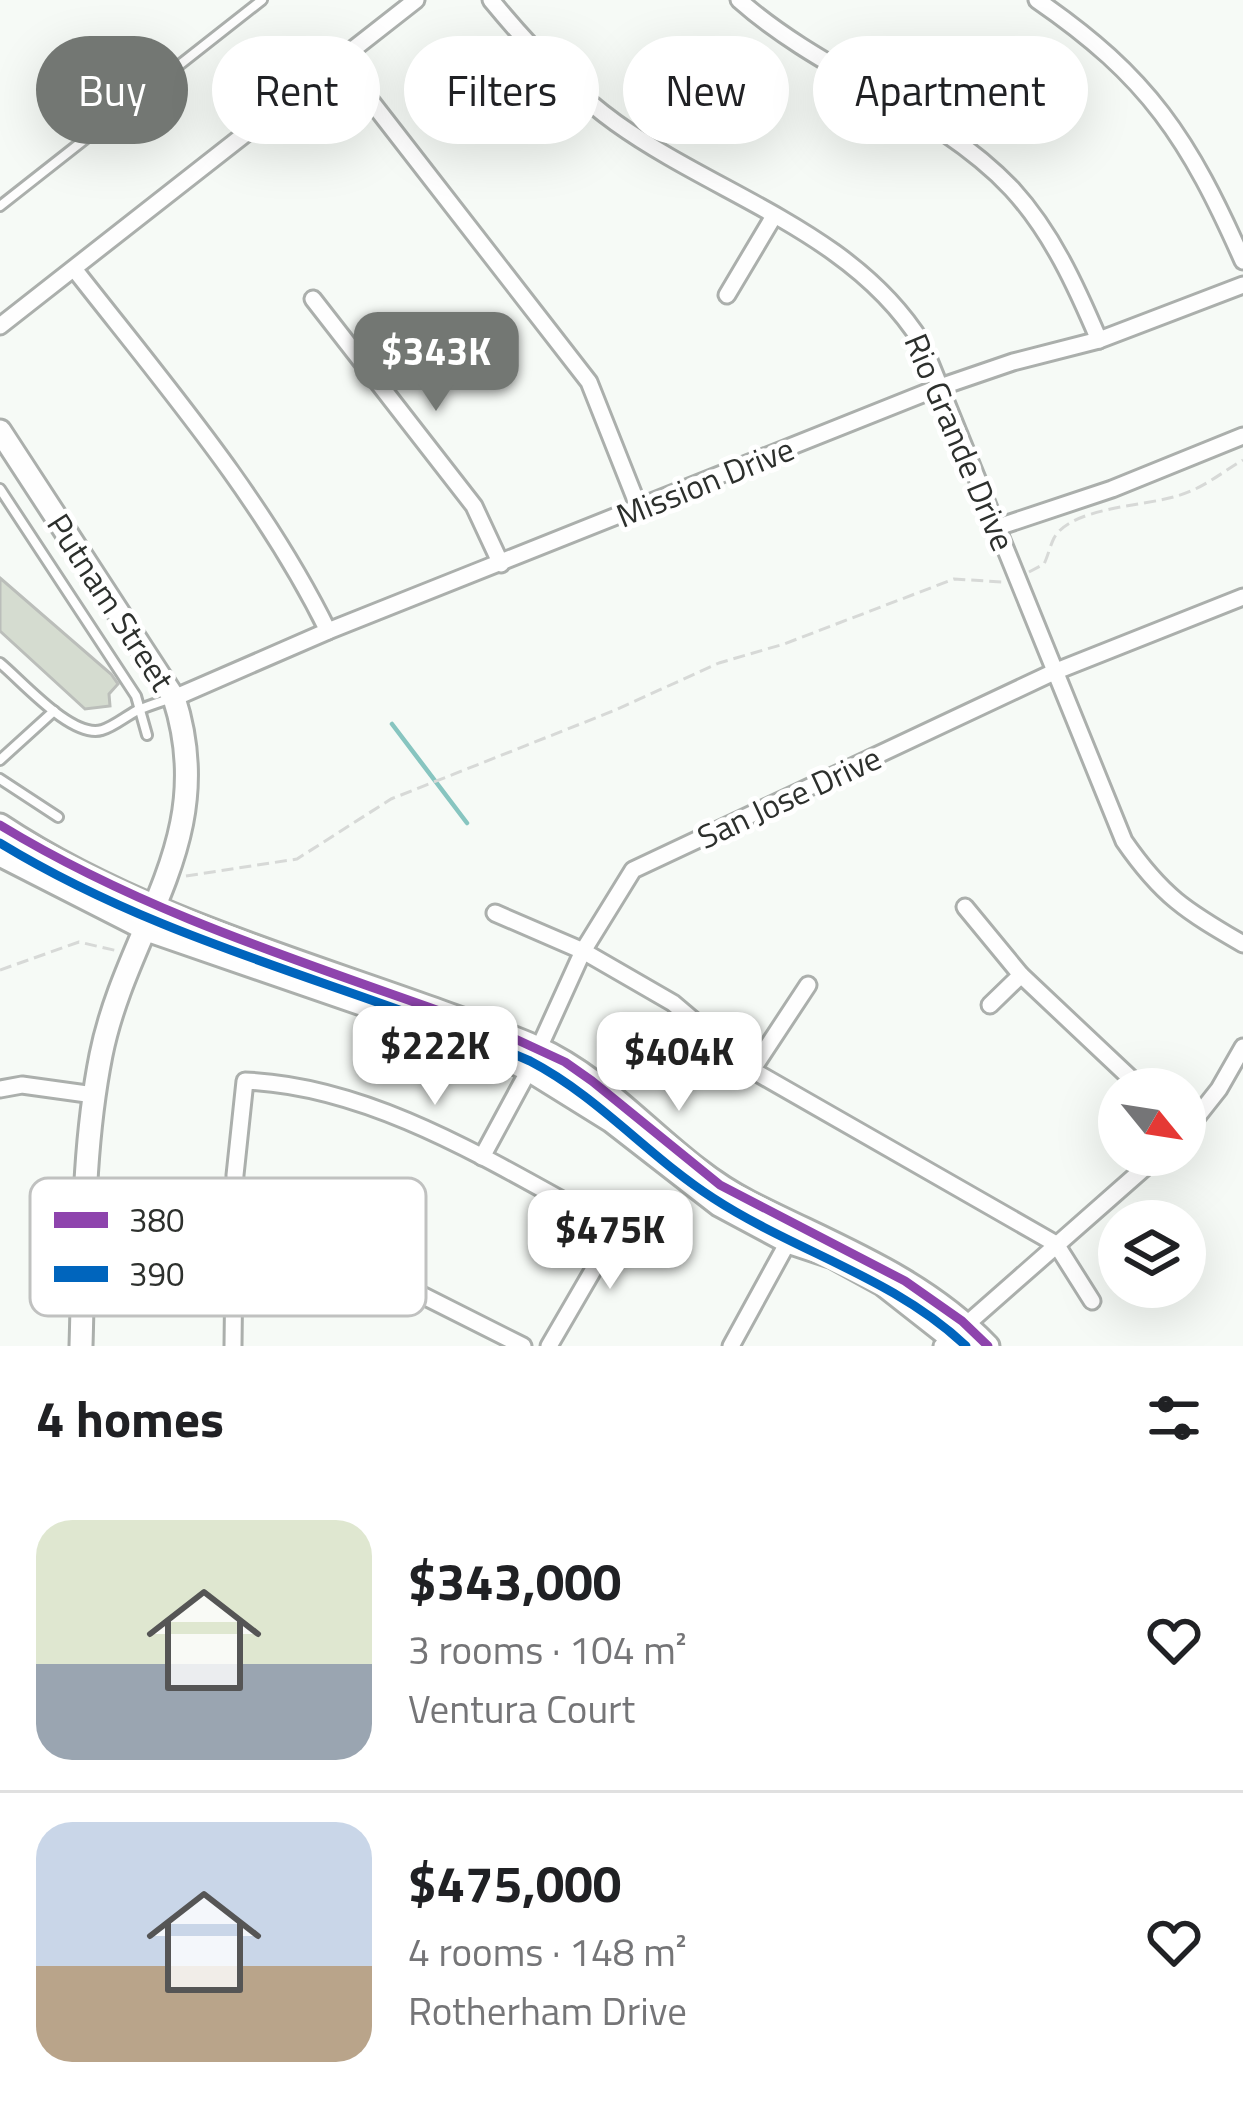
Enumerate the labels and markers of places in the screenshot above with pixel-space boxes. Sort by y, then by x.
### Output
pin: $343K [352,312,520,414]
pin: $222K [351,1006,519,1108]
pin: $404K [595,1012,763,1114]
pin: $475K [526,1190,694,1292]

